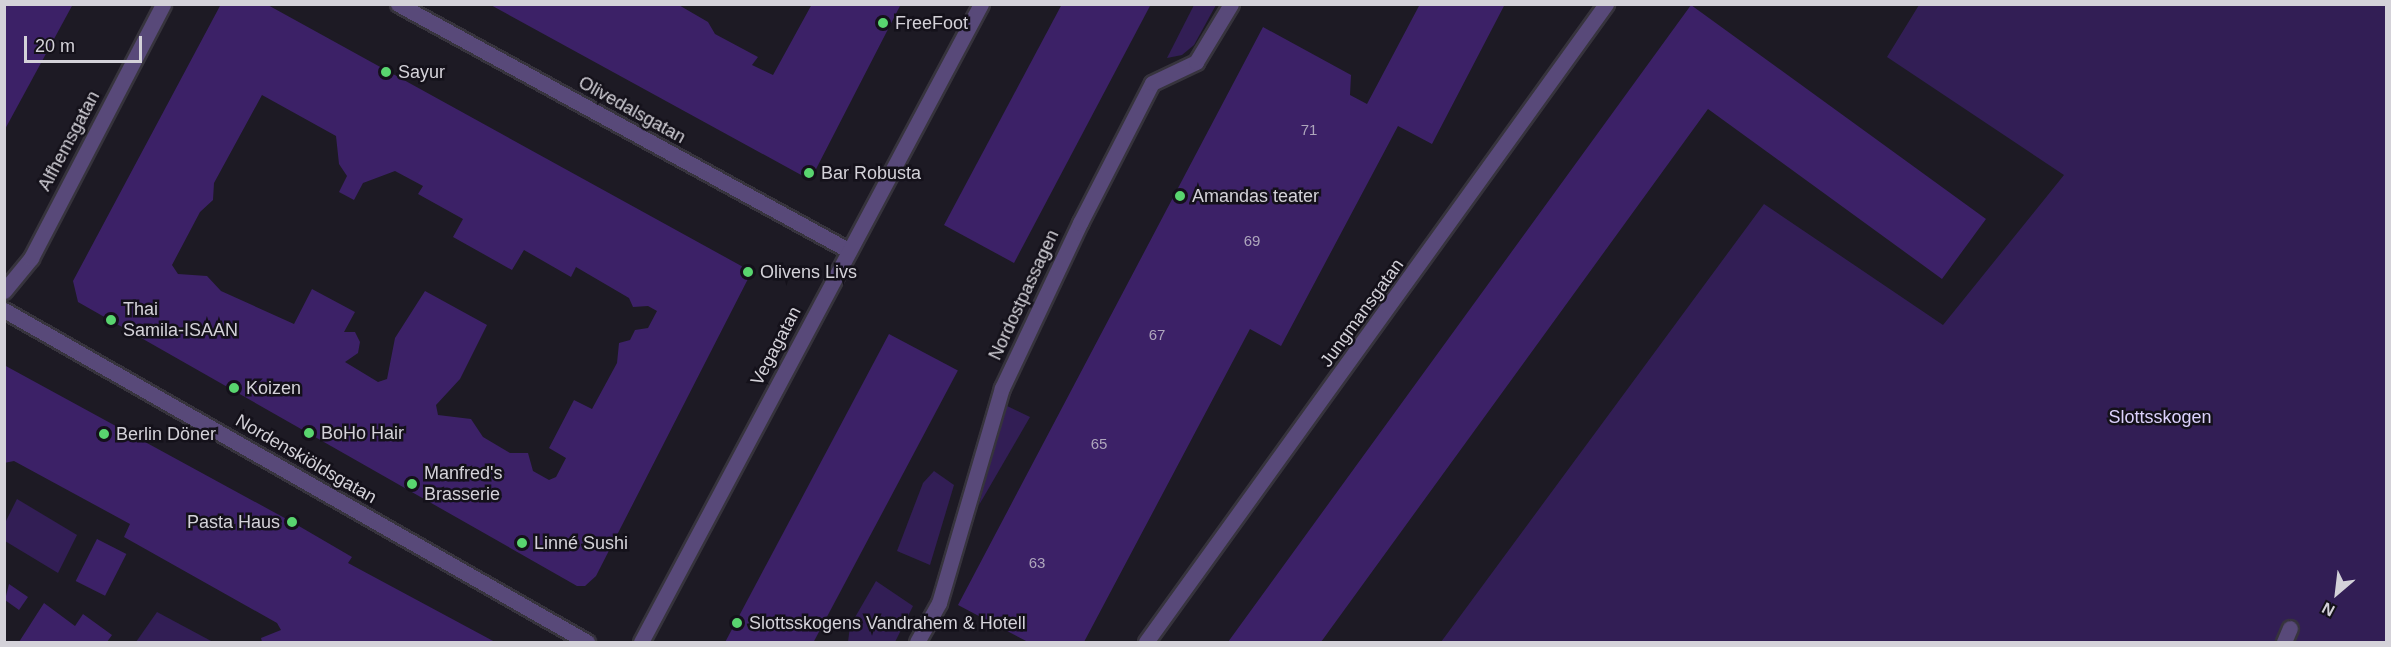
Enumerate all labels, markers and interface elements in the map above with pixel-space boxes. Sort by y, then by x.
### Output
place label: FreeFoot [895,12,968,34]
marker: FreeFoot [876,16,890,30]
scale bar [27,24,146,62]
text: 20 m [35,36,75,56]
place label: Sayur [398,61,445,83]
marker: Sayur [379,65,393,79]
street label: Olivedalsgatan [575,72,689,148]
street label: Alfhemsgatan [34,87,104,195]
house number: 71 [1301,121,1317,139]
place label: Bar Robusta [821,162,921,184]
marker: Bar Robusta [802,166,816,180]
place label: Amandas teater [1192,185,1319,207]
marker: Amandas teater [1173,189,1187,203]
street label: Nordostpassagen [984,226,1064,364]
house number: 69 [1244,232,1260,250]
street label: Jungmansgatan [1316,255,1408,371]
place label: Olivens Livs [760,261,857,283]
marker: Olivens Livs [741,265,755,279]
place label: Thai Samila-ISAAN [123,299,238,342]
street label: Vegagatan [746,303,806,389]
marker: Thai Samila-ISAAN [104,313,118,327]
house number: 67 [1149,326,1165,344]
place label: Koizen [246,377,301,399]
marker: Koizen [227,381,241,395]
park label: Slottsskogen [2108,406,2212,428]
street label: Nordenskiöldsgatan [232,410,380,508]
place label: BoHo Hair [321,422,404,444]
place label: Berlin Döner [116,423,216,445]
marker: BoHo Hair [302,426,316,440]
marker: Berlin Döner [97,427,111,441]
house number: 65 [1091,435,1107,453]
place label: Manfred's Brasserie [424,463,502,506]
marker: Manfred's Brasserie [405,477,419,491]
place label: Pasta Haus [187,511,280,533]
marker: Pasta Haus [285,515,299,529]
place label: Linné Sushi [534,532,628,554]
marker: Linné Sushi [515,536,529,550]
house number: 63 [1029,554,1045,572]
north arrow [2307,563,2367,623]
text: N [2319,599,2337,620]
place label: Slottsskogens Vandrahem & Hotell [749,612,1026,634]
marker: Slottsskogens Vandrahem & Hotell [730,616,744,630]

